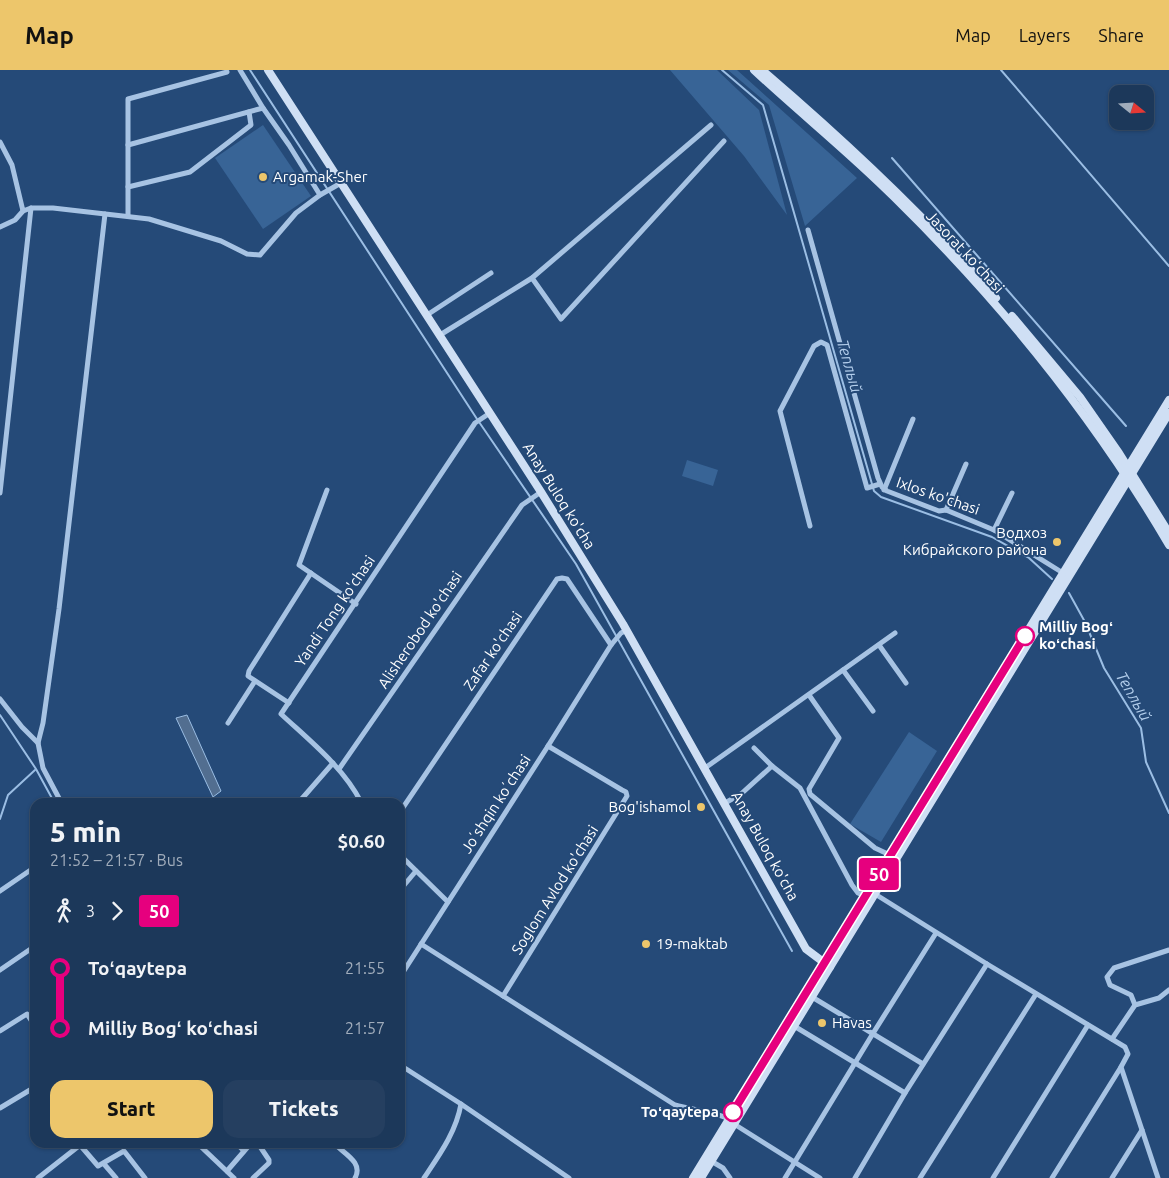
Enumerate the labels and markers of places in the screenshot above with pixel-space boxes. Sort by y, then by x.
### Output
place label: Argamak-Sher [273,168,368,185]
marker: Argamak-Sher [257,171,269,183]
place label: Водхоз Кибрайского района [903,524,1047,558]
marker: Водхоз Кибрайского района [1051,536,1063,548]
place label: Milliy Bogʻ koʻchasi [1039,618,1113,652]
marker: Milliy Bogʻ koʻchasi [1015,626,1035,646]
place label: Bog'ishamol [608,798,691,815]
marker: Bog'ishamol [695,801,707,813]
place label: 19-maktab [656,935,728,952]
marker: 19-maktab [640,938,652,950]
place label: Havas [832,1014,872,1031]
marker: Havas [816,1017,828,1029]
marker: Toʻqaytepa [723,1102,743,1122]
place label: Toʻqaytepa [641,1103,719,1120]

